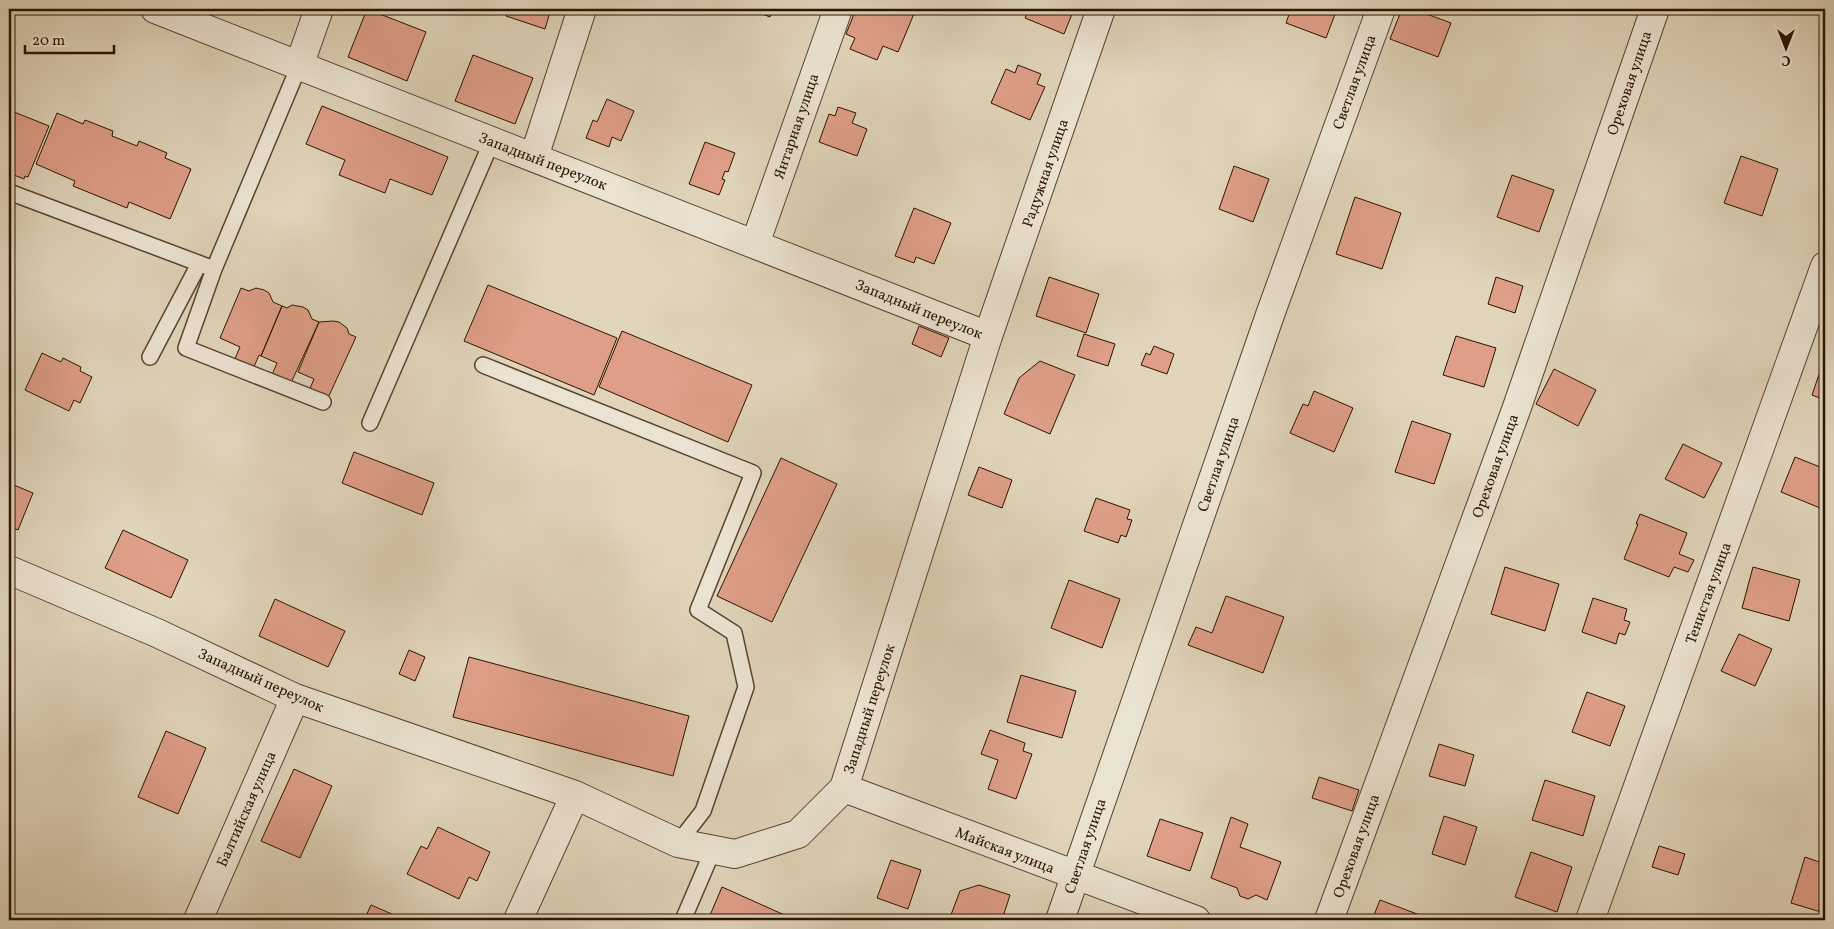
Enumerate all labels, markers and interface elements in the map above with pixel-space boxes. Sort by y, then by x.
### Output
scale bar [25,22,114,54]
north arrow [1762,22,1812,72]
street label: Ореховая улица [1603,28,1658,139]
text: 20 m [32,31,65,52]
street label: Светлая улица [1328,32,1382,133]
text: С [1781,50,1791,69]
street label: Янтарная улица [769,71,825,182]
street label: Радужная улица [1018,117,1075,230]
street label: Западный переулок [475,128,610,197]
street label: Западный переулок [852,275,985,346]
street label: Ореховая улица [1468,412,1525,521]
street label: Светлая улица [1193,414,1246,515]
street label: Тенистая улица [1681,540,1738,647]
street label: Западный переулок [839,642,901,777]
street label: Западный переулок [194,644,327,719]
street label: Балтийская улица [212,748,282,871]
street label: Ореховая улица [1329,792,1386,901]
street label: Светлая улица [1060,796,1113,897]
street label: Майская улица [952,823,1057,880]

